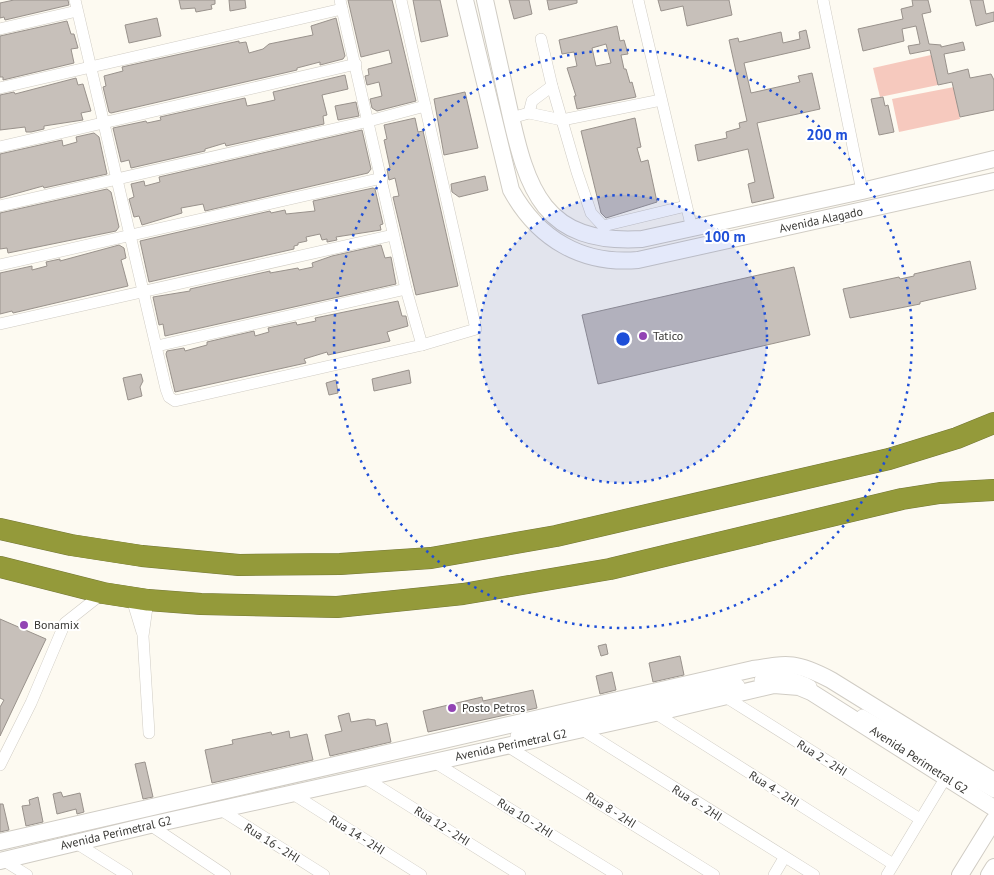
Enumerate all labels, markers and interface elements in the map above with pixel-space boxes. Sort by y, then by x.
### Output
text: 200 m [806,125,848,144]
street label: Avenida Alagado [778,203,864,236]
text: 100 m [704,227,746,246]
place label: Tatico [653,328,683,343]
centre of rings [614,330,632,348]
marker: Tatico [637,330,649,342]
place label: Bonamix [34,617,79,632]
marker: Bonamix [18,619,30,631]
place label: Posto Petros [462,700,525,715]
marker: Posto Petros [446,702,458,714]
street label: Avenida Perimetral G2 [867,722,971,797]
street label: Avenida Perimetral G2 [454,725,568,764]
street label: Rua 2 - 2HI [795,736,850,779]
street label: Rua 4 - 2HI [747,767,802,810]
street label: Rua 6 - 2HI [670,781,725,824]
street label: Rua 8 - 2HI [584,788,639,831]
street label: Rua 10 - 2HI [495,795,556,841]
street label: Rua 12 - 2HI [412,803,473,849]
street label: Avenida Perimetral G2 [59,812,173,853]
street label: Rua 14 - 2HI [327,812,388,858]
street label: Rua 16 - 2HI [242,820,303,866]

